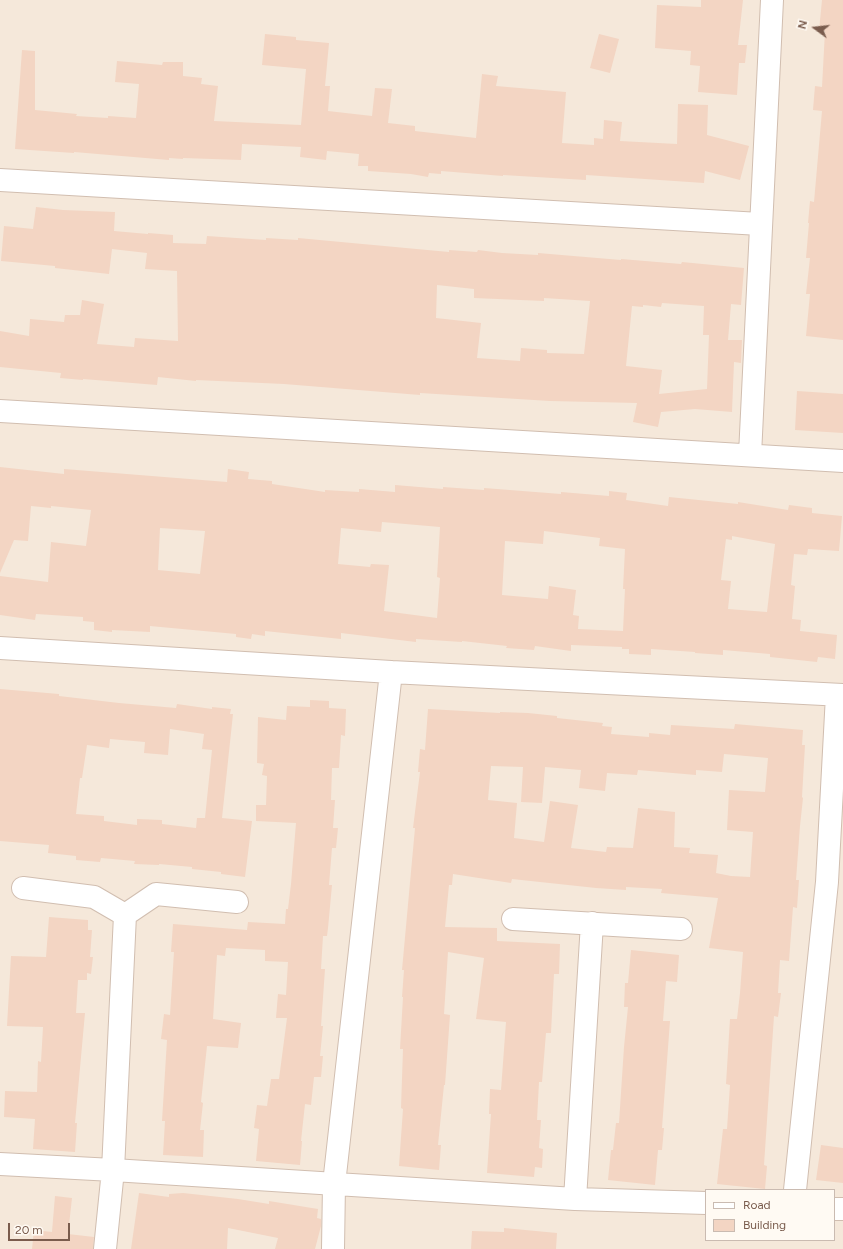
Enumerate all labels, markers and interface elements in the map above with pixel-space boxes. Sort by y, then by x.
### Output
north arrow [795,8,835,48]
text: N [796,19,810,31]
legend [705,1189,835,1241]
text: Road [743,1198,771,1212]
scale bar [10,1215,72,1241]
text: Building [743,1218,786,1232]
text: 20 m [15,1223,43,1237]

